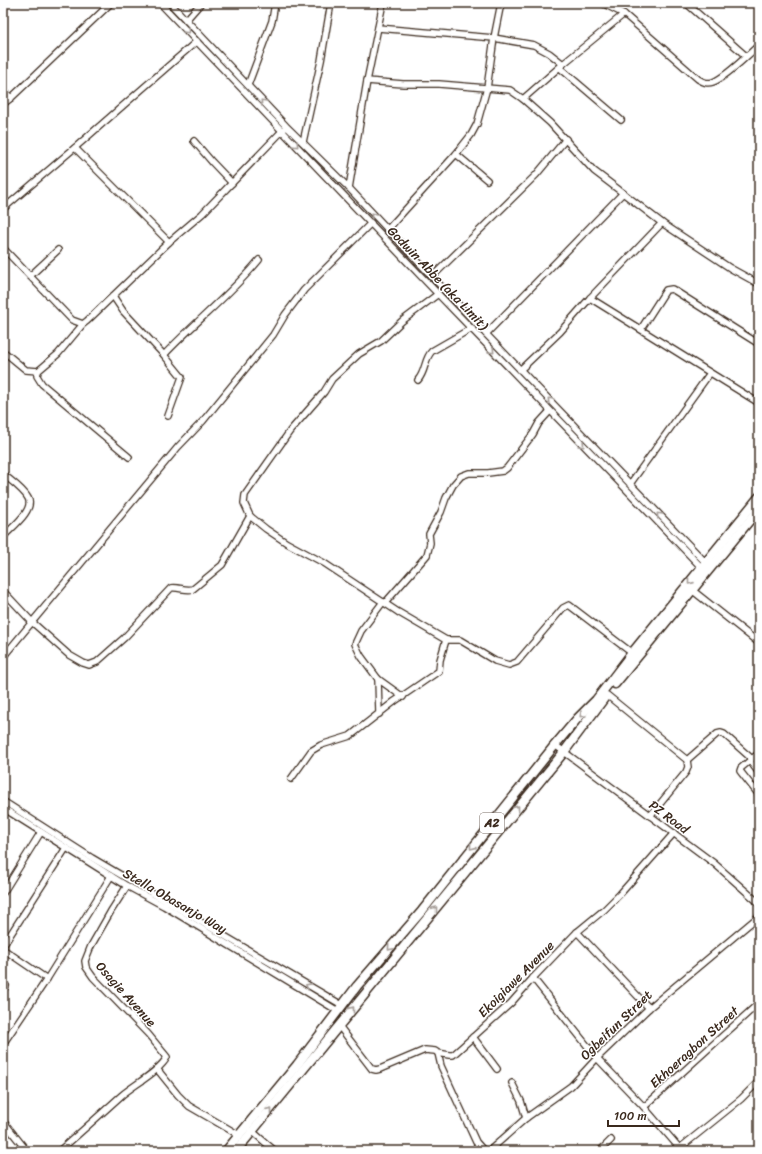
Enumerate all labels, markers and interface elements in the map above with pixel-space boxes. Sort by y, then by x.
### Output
one-way arrow [182,26,190,34]
one-way arrow [260,99,268,107]
one-way arrow [292,140,299,148]
one-way arrow [371,212,378,220]
street label: Godwin Abbe (aka Limit) [382,220,495,337]
one-way arrow [488,346,495,354]
one-way arrow [547,397,555,405]
one-way arrow [578,440,585,448]
one-way arrow [657,512,664,519]
one-way arrow [688,577,695,584]
one-way arrow [579,710,586,718]
street label: PZ Road [644,794,695,841]
one-way arrow [513,806,520,813]
road number: A2 [480,813,504,833]
one-way arrow [470,843,477,850]
street label: Stella Obasanjo Way [119,862,232,940]
one-way arrow [430,906,437,913]
street label: Ekoigiawe Avenue [472,935,560,1023]
one-way arrow [387,943,394,951]
street label: Osagie Avenue [90,956,162,1032]
one-way arrow [305,983,312,991]
street label: Ogbeifun Street [574,984,658,1066]
street label: Ekhoeragbon Street [644,1000,745,1094]
one-way arrow [348,1007,355,1014]
scale bar [608,1102,679,1128]
text: 100 m [614,1105,647,1127]
one-way arrow [265,1107,272,1115]

